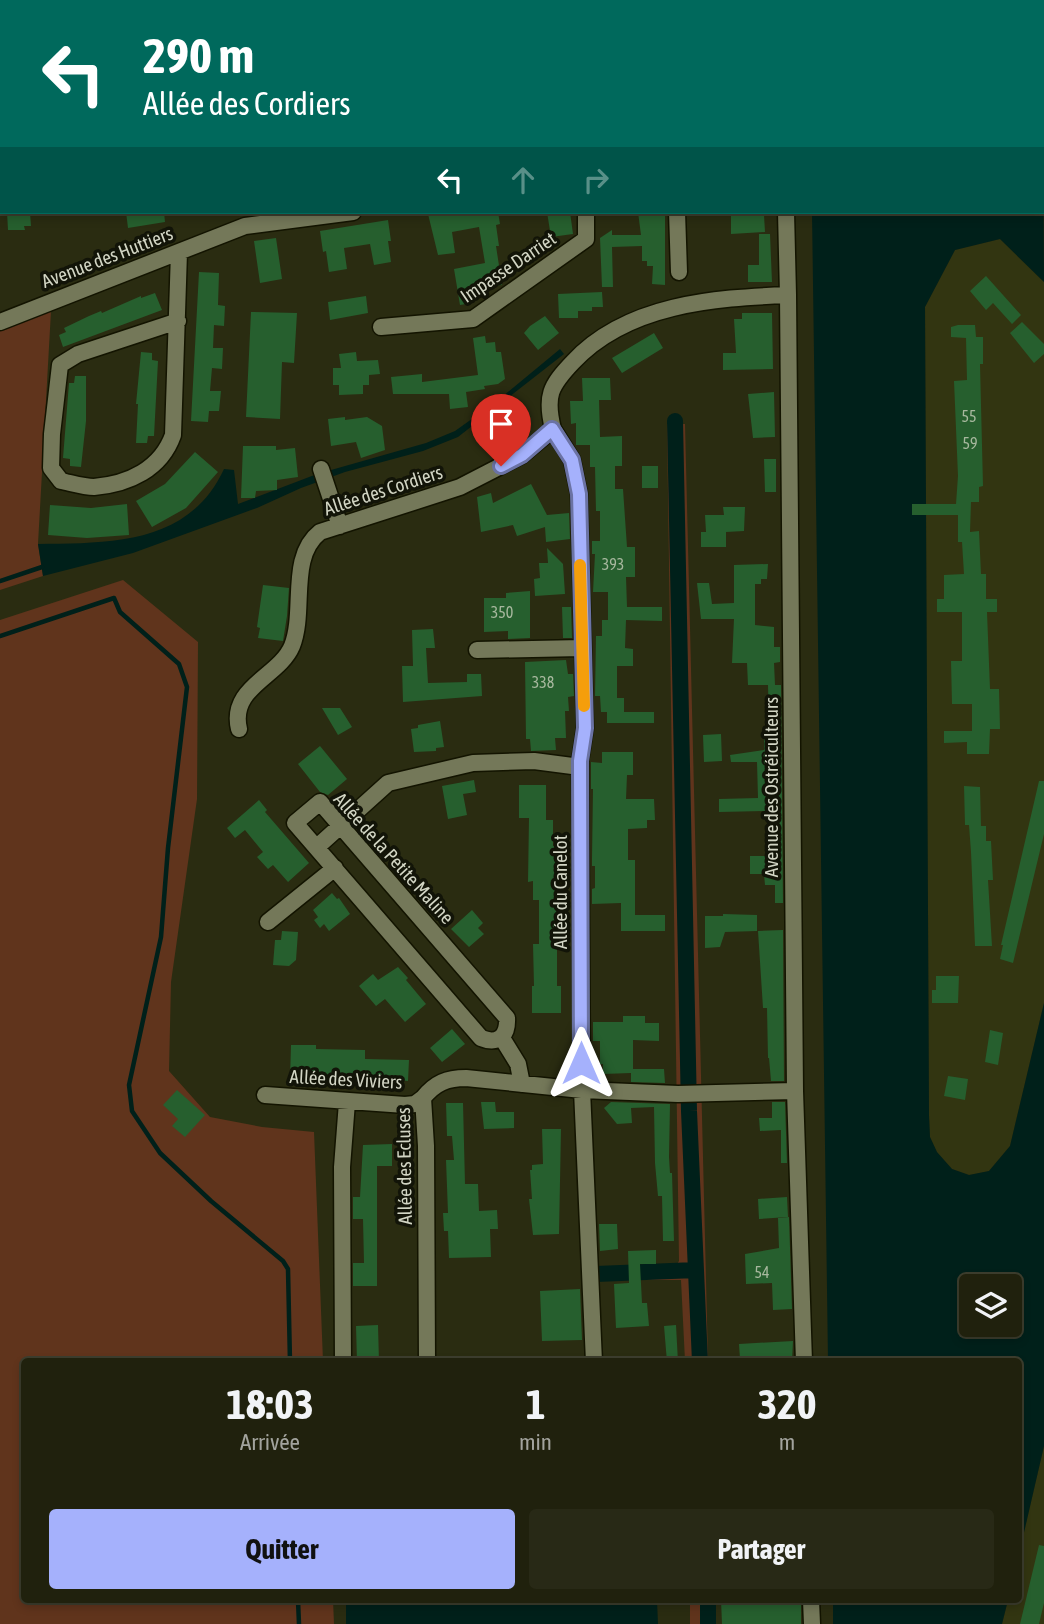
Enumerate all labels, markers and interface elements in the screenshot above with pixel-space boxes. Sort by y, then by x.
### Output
text: 290 m [143,27,254,83]
icon: left [28,28,119,119]
text: Allée des Cordiers [143,85,351,122]
icon: left [431,161,469,199]
icon: ahead [504,161,542,199]
icon: right [577,161,615,199]
street label: Avenue des Huttiers [38,222,176,292]
street label: Impasse Darriet [456,227,560,307]
pin [471,394,531,466]
icon: arrive [482,405,520,443]
house number: 55 [961,407,977,425]
house number: 59 [962,434,978,452]
street label: Allée des Cordiers [321,460,445,520]
house number: 393 [602,555,624,573]
house number: 350 [491,603,513,621]
house number: 338 [532,673,554,691]
street label: Avenue des Ostréiculteurs [760,696,782,877]
street label: Allée de la Petite Maline [329,788,459,928]
street label: Allée du Canelot [549,835,571,949]
position arrow [544,1026,618,1100]
street label: Allée des Viviers [289,1065,403,1093]
street label: Allée des Ecluses [392,1107,416,1225]
house number: 54 [754,1263,770,1281]
map controls [959,1274,1022,1337]
button: layers [959,1274,1022,1337]
text: 18:03 [226,1380,314,1428]
text: 1 [526,1380,545,1428]
text: 320 [757,1380,817,1428]
text: Arrivée [240,1429,300,1455]
text: min [519,1429,552,1455]
text: m [779,1429,795,1455]
button: Quitter [49,1509,515,1589]
button: Partager [529,1509,994,1589]

